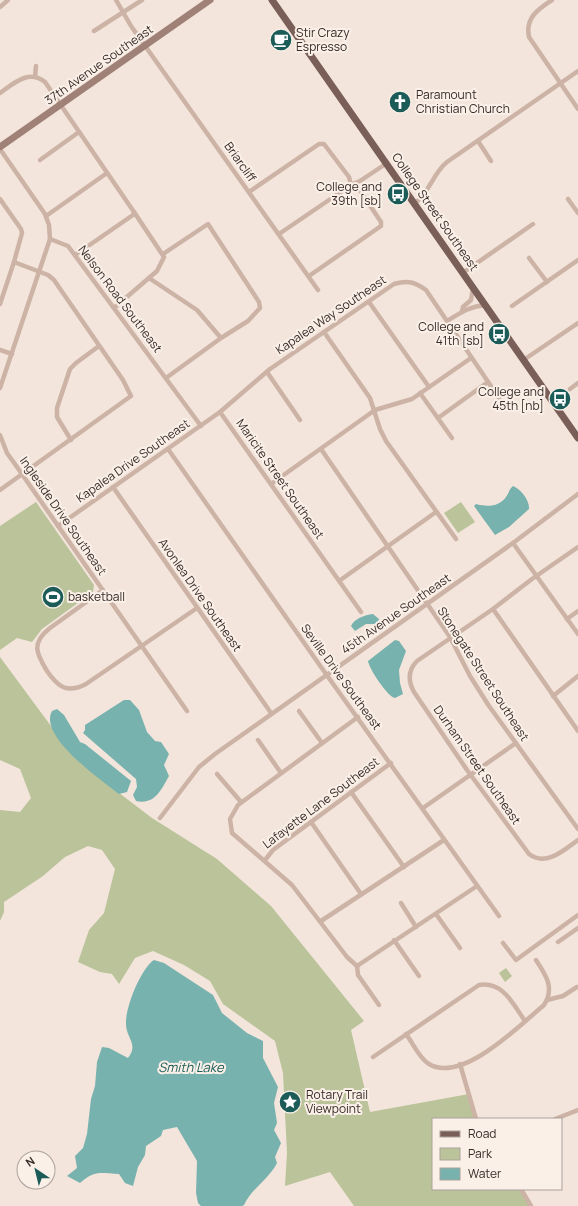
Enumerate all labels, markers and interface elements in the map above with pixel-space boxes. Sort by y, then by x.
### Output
street label: 37th Avenue Southeast [41,21,156,108]
place label: Stir Crazy Espresso [296,24,350,55]
cafe icon: Stir Crazy Espresso [268,27,294,53]
place label: Paramount Christian Church [416,86,510,117]
church icon: Paramount Christian Church [387,89,413,115]
street label: Briarcliff [220,138,260,185]
street label: College Street Southeast [388,149,483,274]
place label: College and 39th [sb] [316,178,382,209]
bus stop icon: College and 39th [sb] [385,181,411,207]
street label: Nelson Road Southeast [74,242,166,356]
street label: Kapalea Way Southeast [272,271,390,358]
place label: College and 41th [sb] [418,318,484,349]
bus stop icon: College and 41th [sb] [486,321,512,347]
place label: College and 45th [nb] [478,383,544,414]
bus stop icon: College and 45th [nb] [547,386,573,412]
street label: Kapalea Drive Southeast [73,415,193,506]
street label: Maricite Street Southeast [232,415,328,542]
street label: Ingleside Drive Southeast [16,453,111,579]
street label: Avonlea Drive Southeast [155,535,246,655]
street label: 45th Avenue Southeast [338,569,454,658]
sports icon: basketball [40,584,66,610]
place label: basketball [68,588,125,605]
street label: Stonegate Street Southeast [434,603,533,744]
street label: Seville Drive Southeast [297,620,386,733]
street label: Durham Street Southeast [430,702,525,828]
street label: Lafayette Lane Southeast [259,753,383,852]
water label: Smith Lake [158,1058,225,1076]
place label: Rotary Trail Viewpoint [306,1086,368,1117]
place icon: Rotary Trail Viewpoint [277,1089,303,1115]
legend [432,1118,562,1190]
text: Road [468,1125,496,1142]
text: Park [468,1145,493,1162]
north arrow [16,1150,56,1190]
text: N [22,1153,38,1170]
text: Water [468,1165,502,1182]

